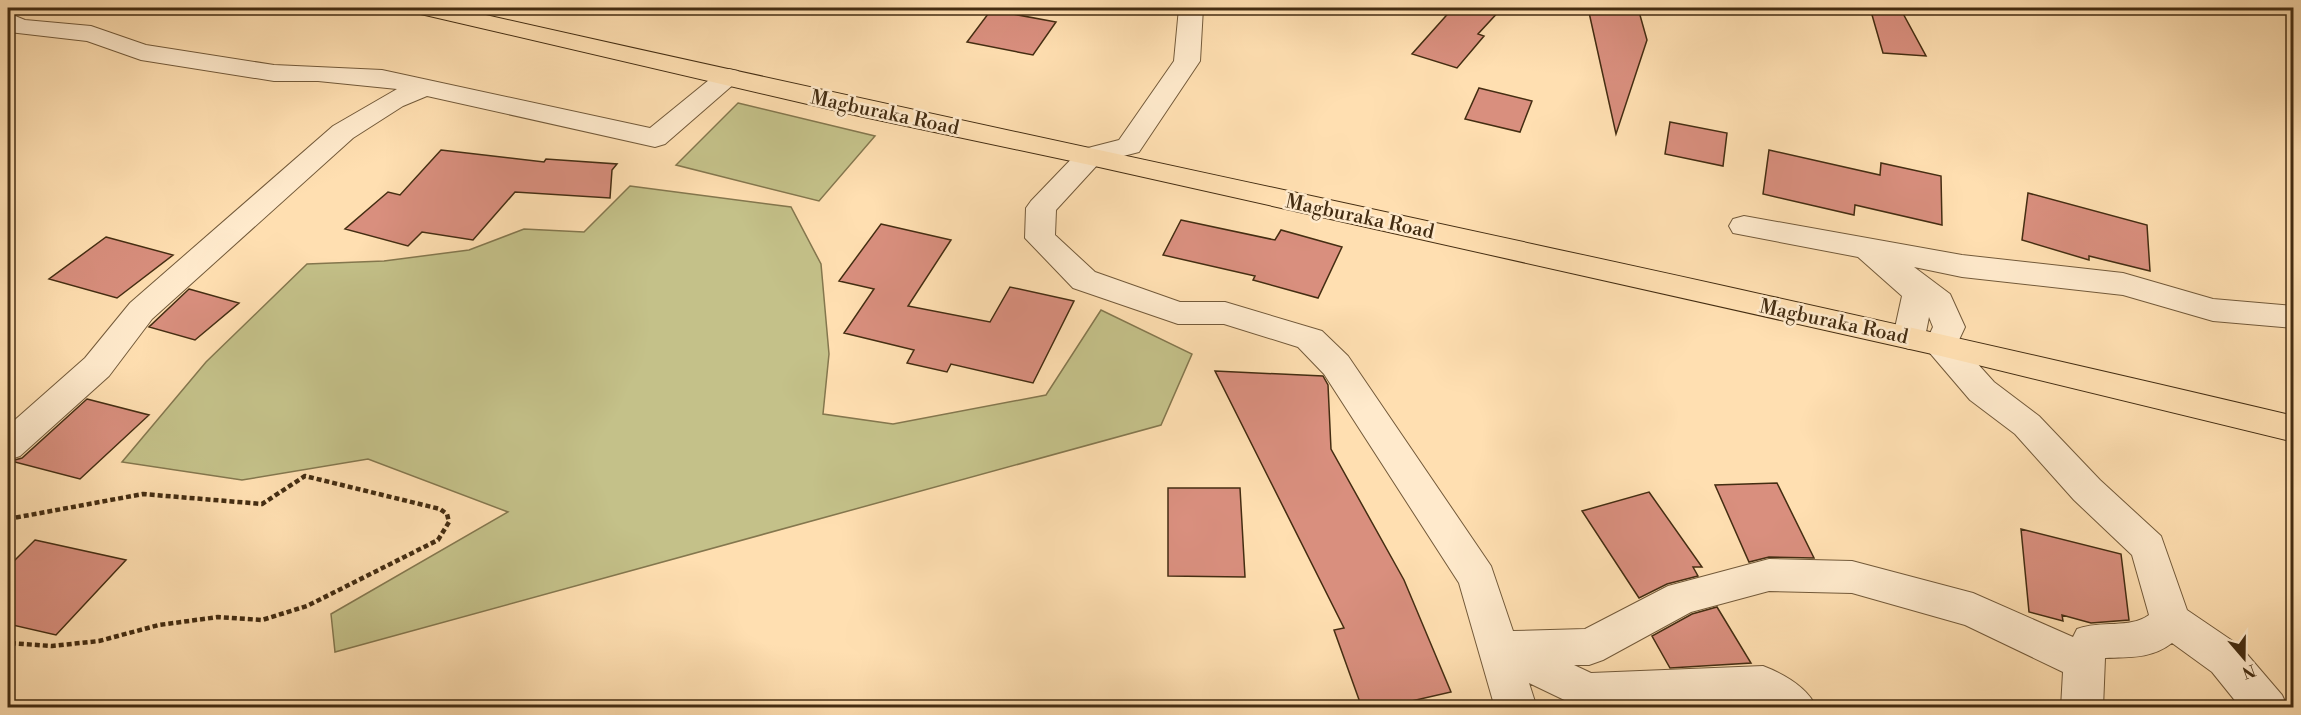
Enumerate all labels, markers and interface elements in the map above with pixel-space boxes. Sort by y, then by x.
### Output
street label: Magburaka Road [808,86,962,142]
street label: Magburaka Road [1283,190,1437,246]
street label: Magburaka Road [1757,295,1911,351]
north arrow [2214,628,2274,688]
text: N [2239,660,2258,683]

